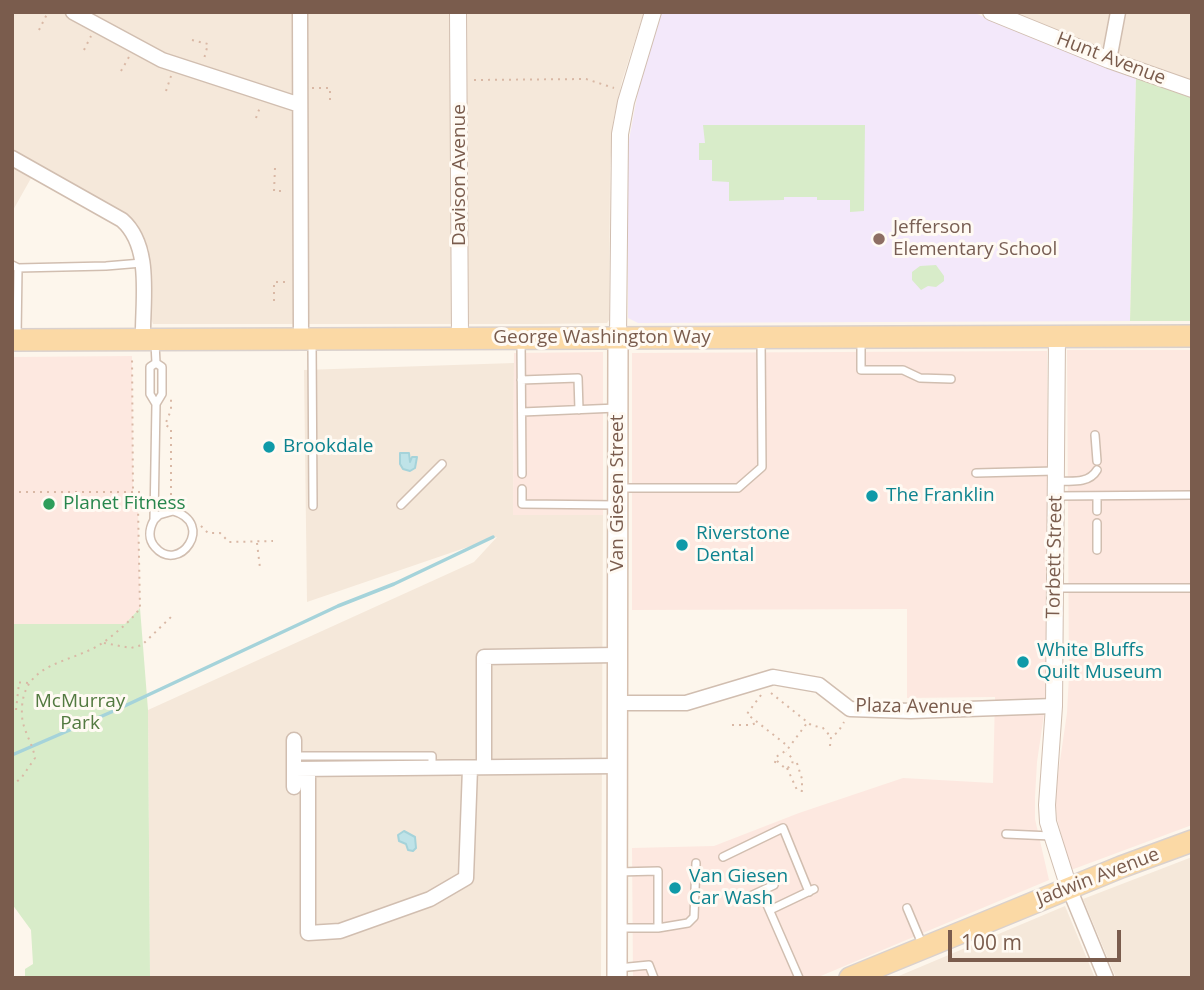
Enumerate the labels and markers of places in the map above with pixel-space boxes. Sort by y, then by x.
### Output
place label: Jefferson Elementary School [893,217,1057,261]
marker: Jefferson Elementary School [871,231,887,247]
place label: Brookdale [283,436,374,458]
marker: Brookdale [261,439,277,455]
place label: The Franklin [886,485,995,507]
marker: The Franklin [864,488,880,504]
place label: Planet Fitness [63,493,186,515]
marker: Planet Fitness [41,496,57,512]
place label: Riverstone Dental [696,523,790,567]
marker: Riverstone Dental [674,537,690,553]
place label: White Bluffs Quilt Museum [1037,640,1162,684]
marker: White Bluffs Quilt Museum [1015,654,1031,670]
place label: Van Giesen Car Wash [689,866,788,910]
marker: Van Giesen Car Wash [667,880,683,896]

